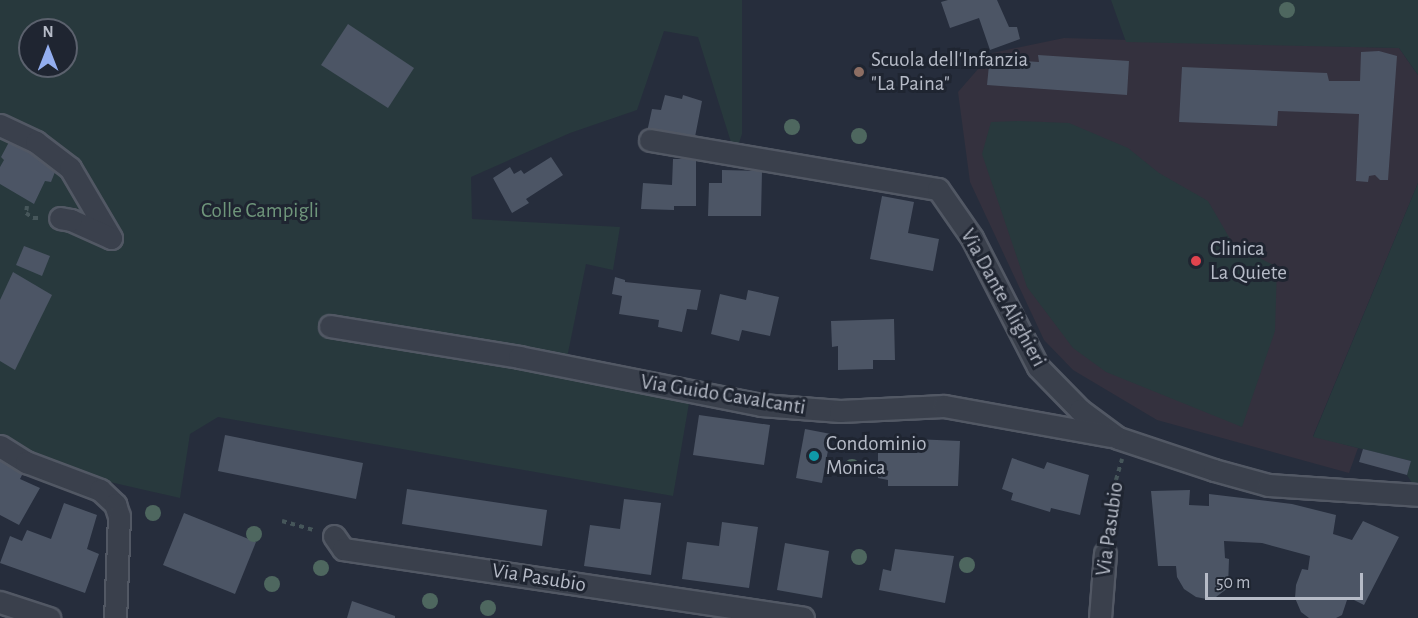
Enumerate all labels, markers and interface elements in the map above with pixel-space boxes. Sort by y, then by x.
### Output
north arrow [18,18,78,78]
text: N [42,24,54,40]
place label: Scuola dell'Infanzia "La Paina" [871,47,1028,97]
marker: Scuola dell'Infanzia "La Paina" [852,65,866,79]
park label: Colle Campigli [201,198,319,224]
street label: Via Dante Alighieri [955,225,1051,371]
place label: Clinica La Quiete [1210,236,1287,286]
marker: Clinica La Quiete [1187,252,1205,270]
street label: Via Guido Cavalcanti [639,370,807,420]
place label: Condominio Monica [826,431,927,481]
marker: Condominio Monica [807,449,821,463]
street label: Via Pasubio [1091,480,1129,578]
street label: Via Pasubio [490,558,588,598]
scale bar [1208,561,1366,599]
text: 50 m [1216,574,1250,592]

